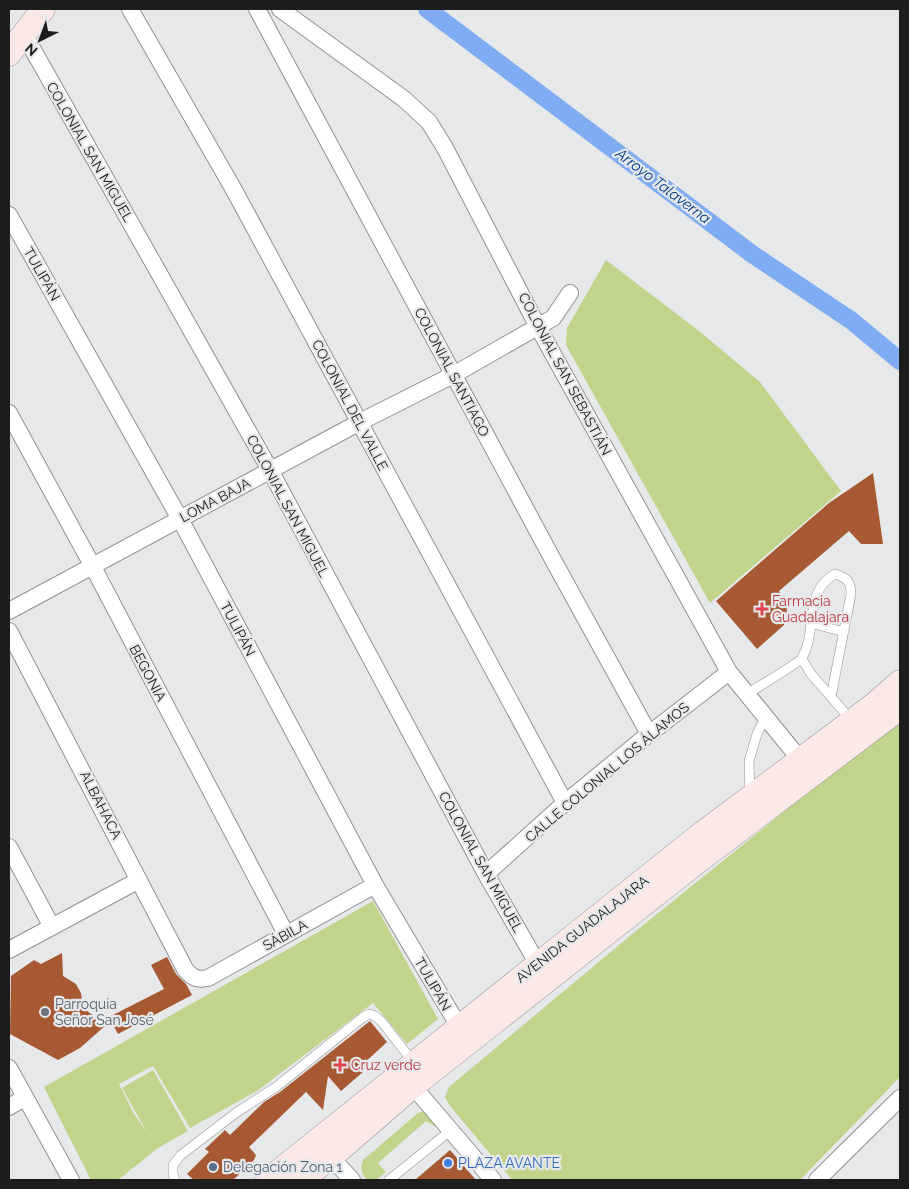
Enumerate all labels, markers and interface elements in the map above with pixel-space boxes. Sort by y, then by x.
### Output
north arrow [15,15,65,65]
text: N [22,40,41,59]
street label: COLONIAL SAN MIGUEL [43,79,137,225]
water label: Arroyo Talaverna [611,144,714,228]
street label: TULIPÁN [20,244,65,304]
street label: COLONIAL SAN SEBASTIÁN [515,290,616,458]
street label: COLONIAL SANTIAGO [411,305,493,439]
street label: COLONIAL DEL VALLE [309,337,391,473]
street label: COLONIAL SAN MIGUEL [244,432,332,580]
street label: LOMA BAJA [177,474,254,525]
place label: Farmacia Guadalajara [772,593,849,625]
street label: TULIPÁN [217,599,260,659]
marker: Farmacia Guadalajara [756,603,768,615]
street label: BEGONIA [126,642,170,705]
street label: CALLE COLONIAL LOS ÁLAMOS [521,698,693,845]
street label: ALBAHACA [77,768,125,842]
street label: COLONIAL SAN MIGUEL [436,789,526,935]
street label: AVENIDA GUADALAJARA [512,872,652,986]
street label: SÁBILA [260,915,310,954]
street label: TULIPÁN [411,954,456,1014]
place label: Parroquia Señor San José [55,996,154,1028]
marker: Parroquia Señor San José [39,1006,51,1018]
place label: Cruz verde [351,1057,421,1073]
marker: Cruz verde [333,1058,347,1072]
place label: PLAZA AVANTE [458,1155,560,1171]
marker: PLAZA AVANTE [442,1157,454,1169]
place label: Delegación Zona 1 [223,1159,343,1175]
marker: Delegación Zona 1 [207,1161,219,1173]

